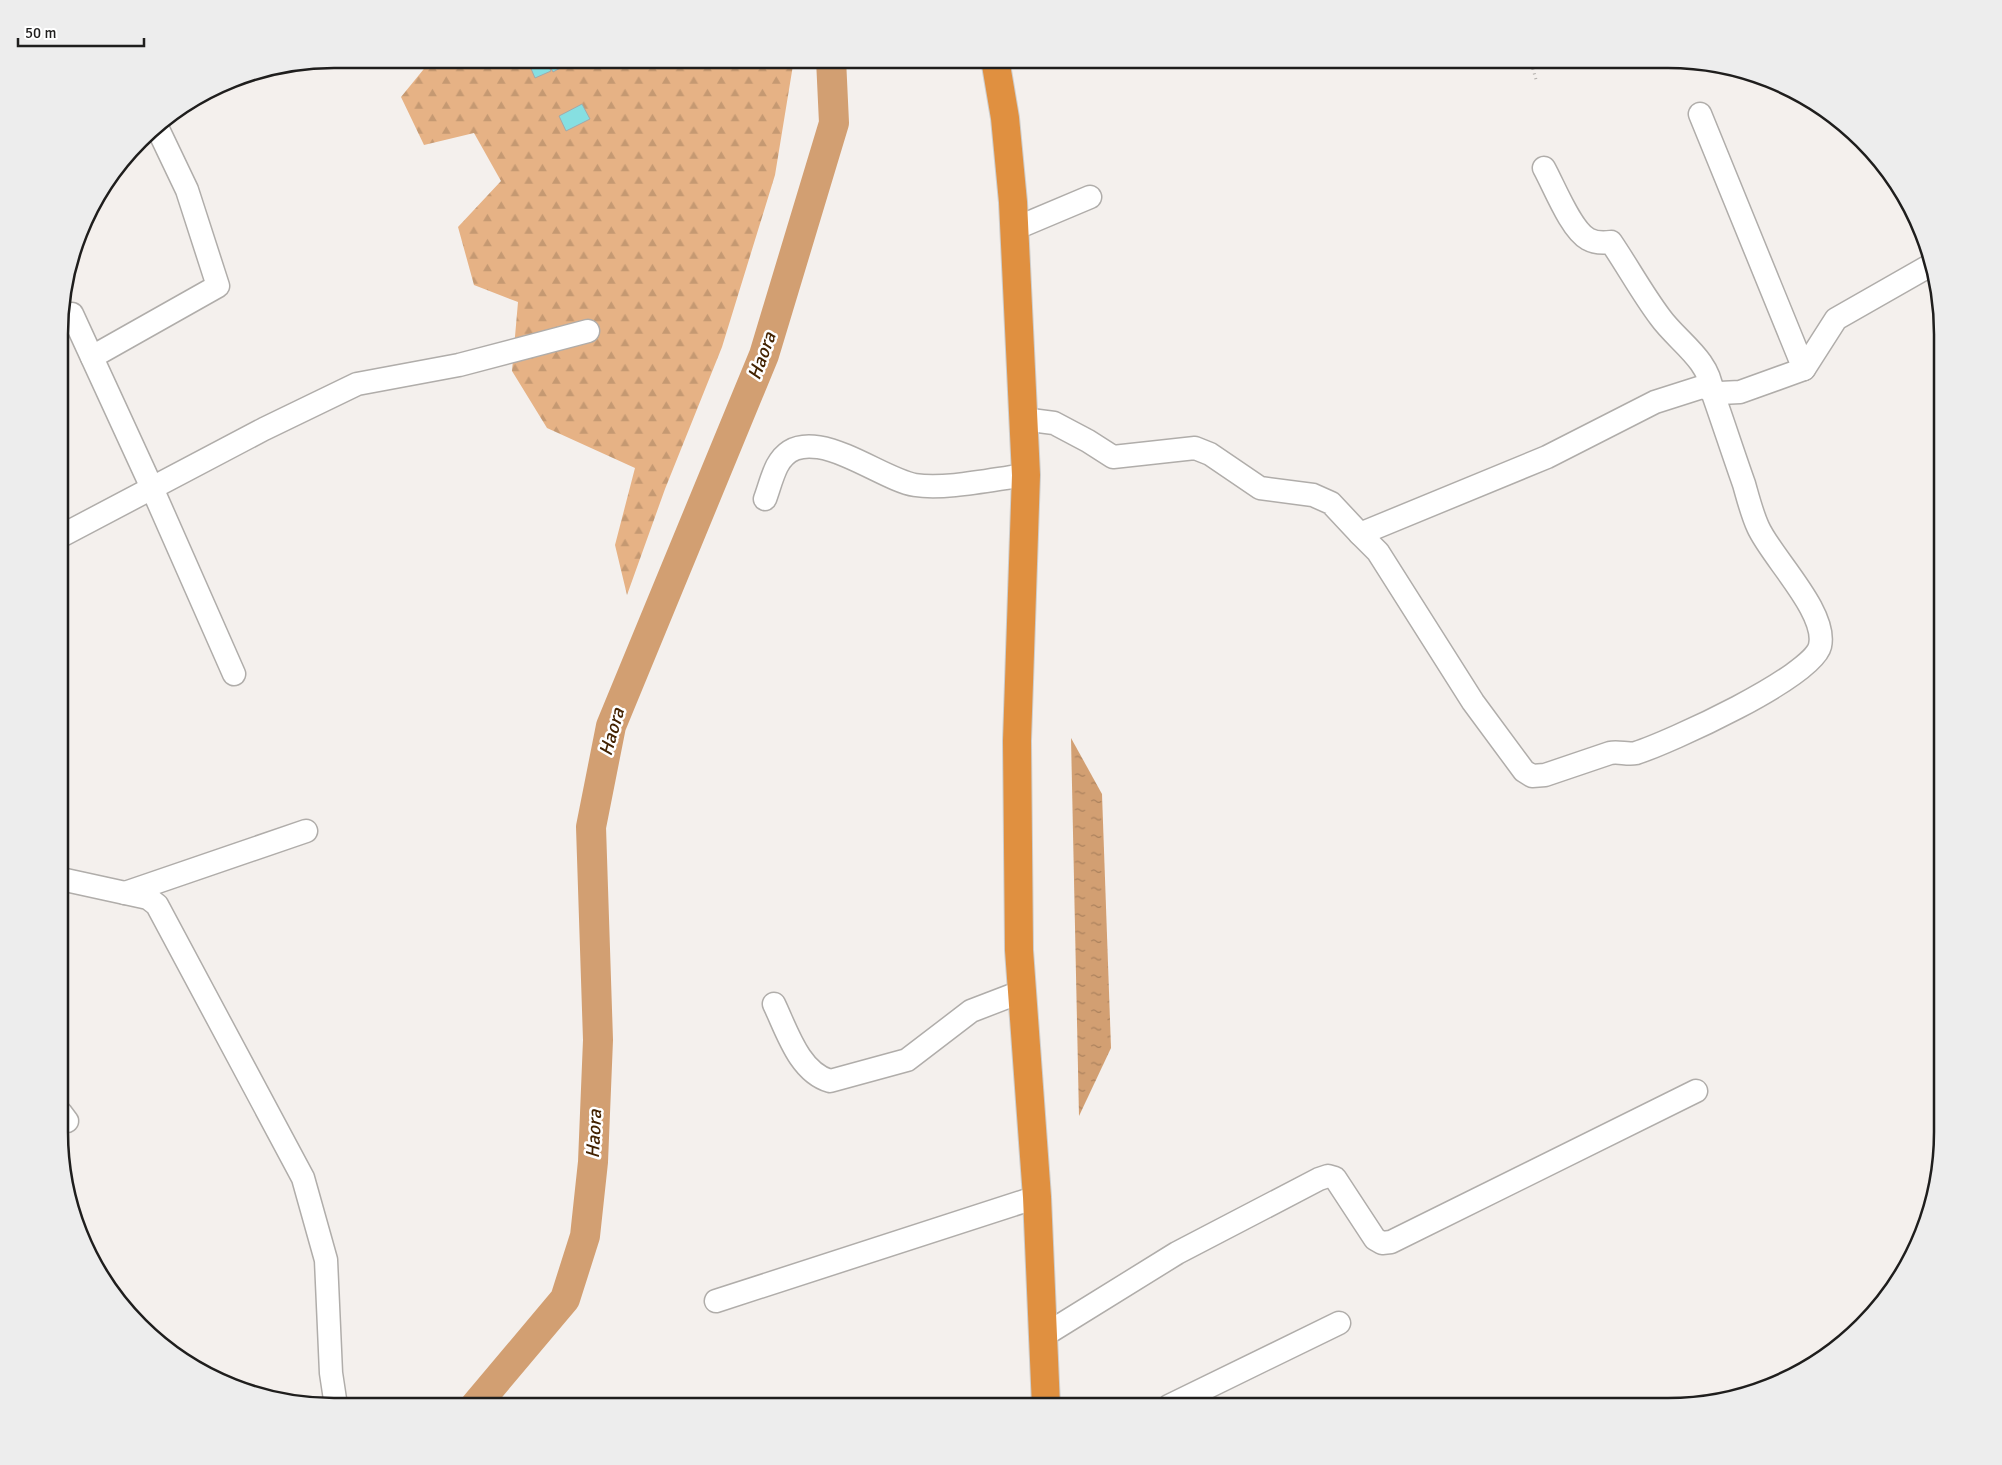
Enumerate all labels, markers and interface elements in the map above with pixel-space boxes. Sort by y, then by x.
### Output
scale bar [18,15,144,47]
text: 50 m [25,24,56,42]
water label: Haora [742,328,782,383]
water label: Haora [594,704,631,759]
water label: Haora [581,1108,607,1159]

